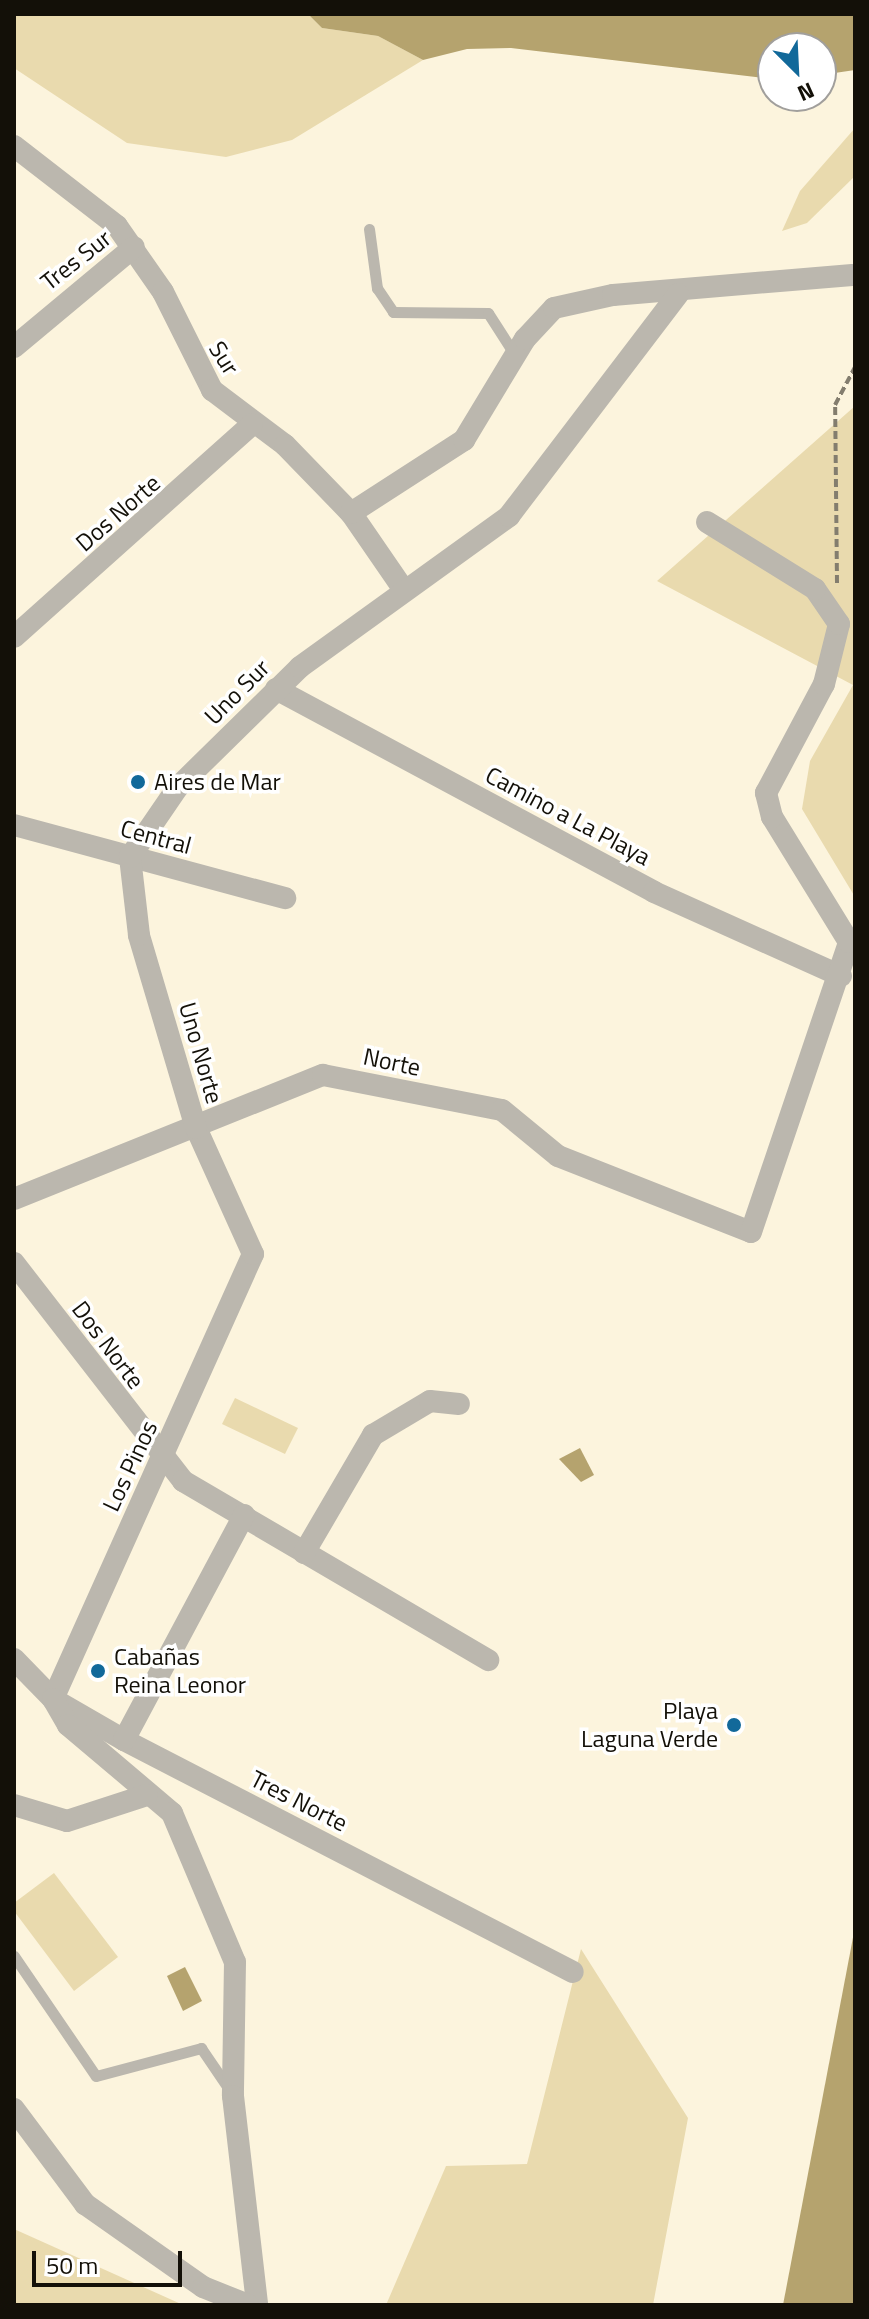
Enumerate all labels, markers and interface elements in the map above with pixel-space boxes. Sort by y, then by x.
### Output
north arrow [757,32,837,112]
text: N [792,73,820,111]
street label: Tres Sur [35,224,117,296]
street label: Sur [203,336,245,380]
street label: Dos Norte [70,469,166,557]
street label: Uno Sur [198,653,276,731]
street label: Camino a La Playa [481,760,655,872]
place label: Aires de Mar [154,768,281,796]
marker: Aires de Mar [129,773,147,791]
street label: Central [117,814,195,860]
street label: Uno Norte [173,999,229,1107]
street label: Norte [361,1042,423,1082]
street label: Dos Norte [66,1296,150,1394]
street label: Los Pinos [97,1416,163,1516]
place label: Cabañas Reina Leonor [114,1643,246,1699]
marker: Cabañas Reina Leonor [89,1662,107,1680]
place label: Playa Laguna Verde [581,1697,718,1753]
marker: Playa Laguna Verde [725,1716,743,1734]
street label: Tres Norte [246,1764,352,1838]
scale bar [36,2235,186,2285]
text: 50 m [46,2247,98,2283]

